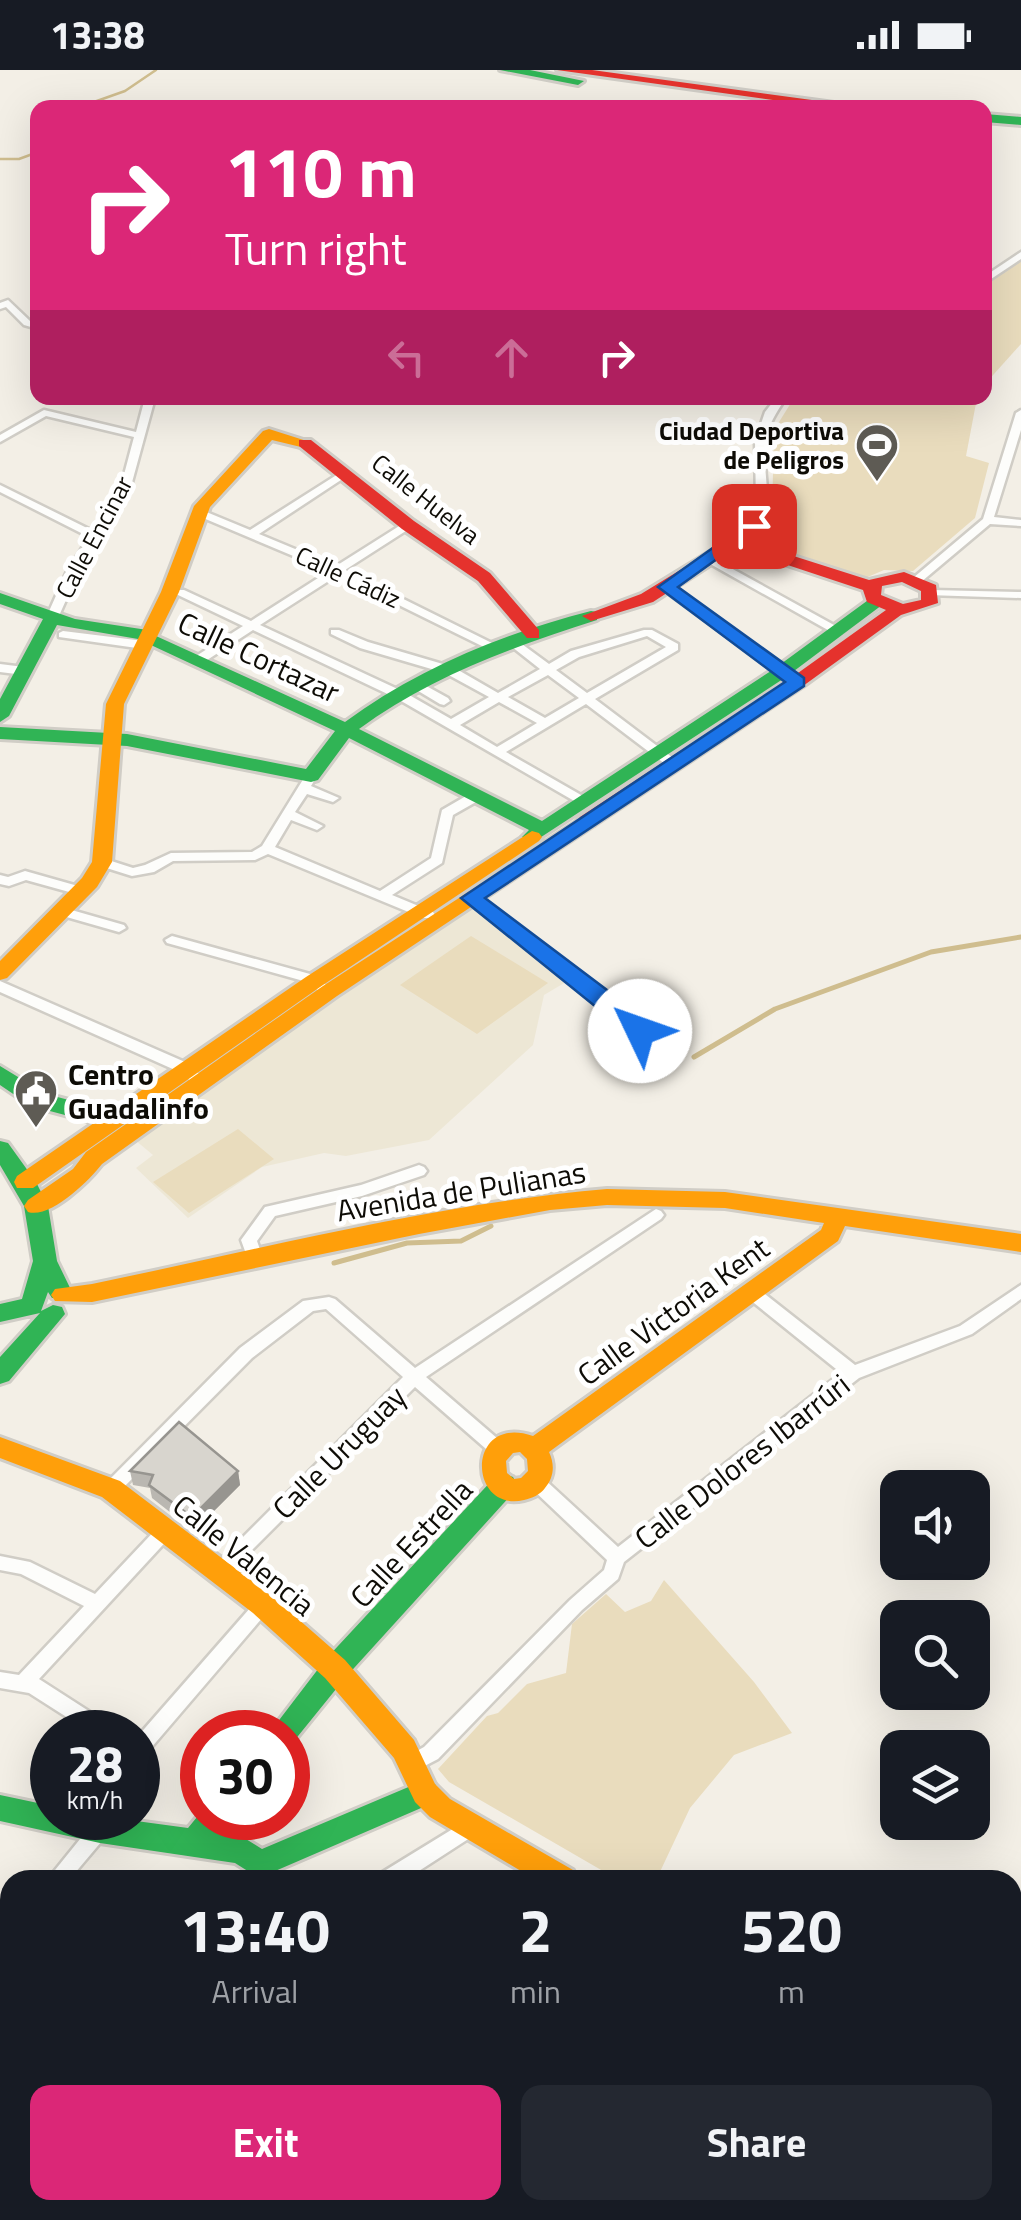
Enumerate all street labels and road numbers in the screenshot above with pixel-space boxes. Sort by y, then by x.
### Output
street label: Calle Huelva [364,444,489,554]
street label: Calle Encinar [46,469,142,605]
street label: Calle Cádiz [289,536,407,618]
street label: Calle Cortazar [171,599,347,715]
street label: Avenida de Pulianas [333,1149,589,1233]
street label: Calle Victoria Kent [568,1225,779,1396]
street label: Calle Dolores Ibarrúri [624,1362,860,1560]
street label: Calle Uruguay [261,1374,417,1530]
street label: Calle Estrella [339,1468,483,1618]
street label: Calle Valencia [163,1483,325,1627]

